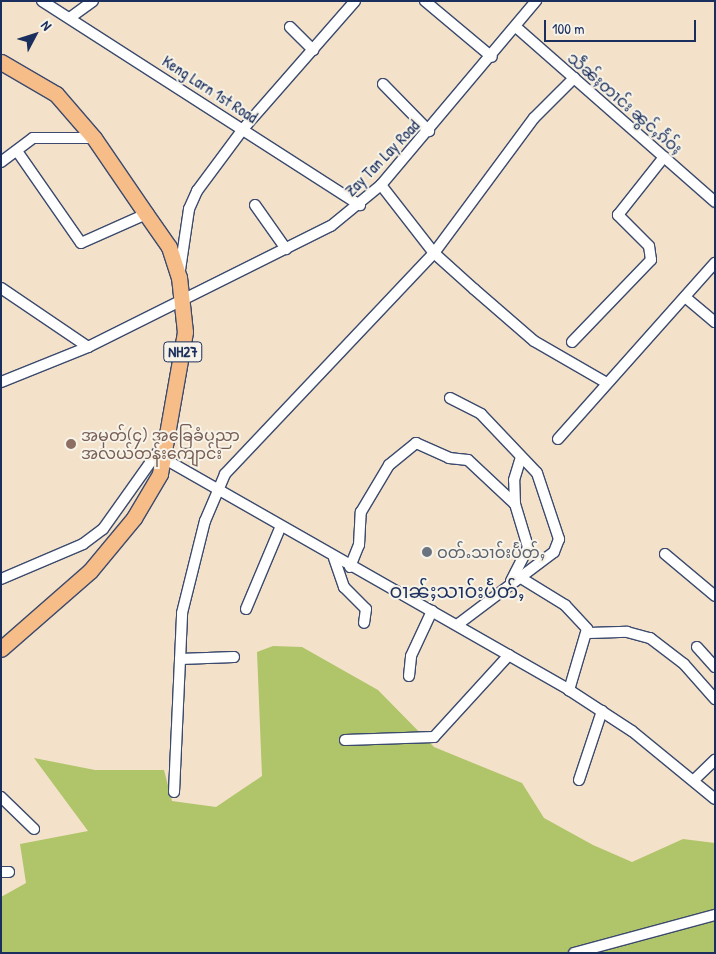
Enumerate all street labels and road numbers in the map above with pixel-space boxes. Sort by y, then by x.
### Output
street label: သဵၼ်ႈတၢင်း ၼွင်ႇၵႅဝ်ႈ [564,48,686,158]
street label: Keng Larn 1st Road [159,51,261,127]
street label: Zay Tan Lay Road [341,116,423,200]
road number: NH27 [163,340,203,364]

